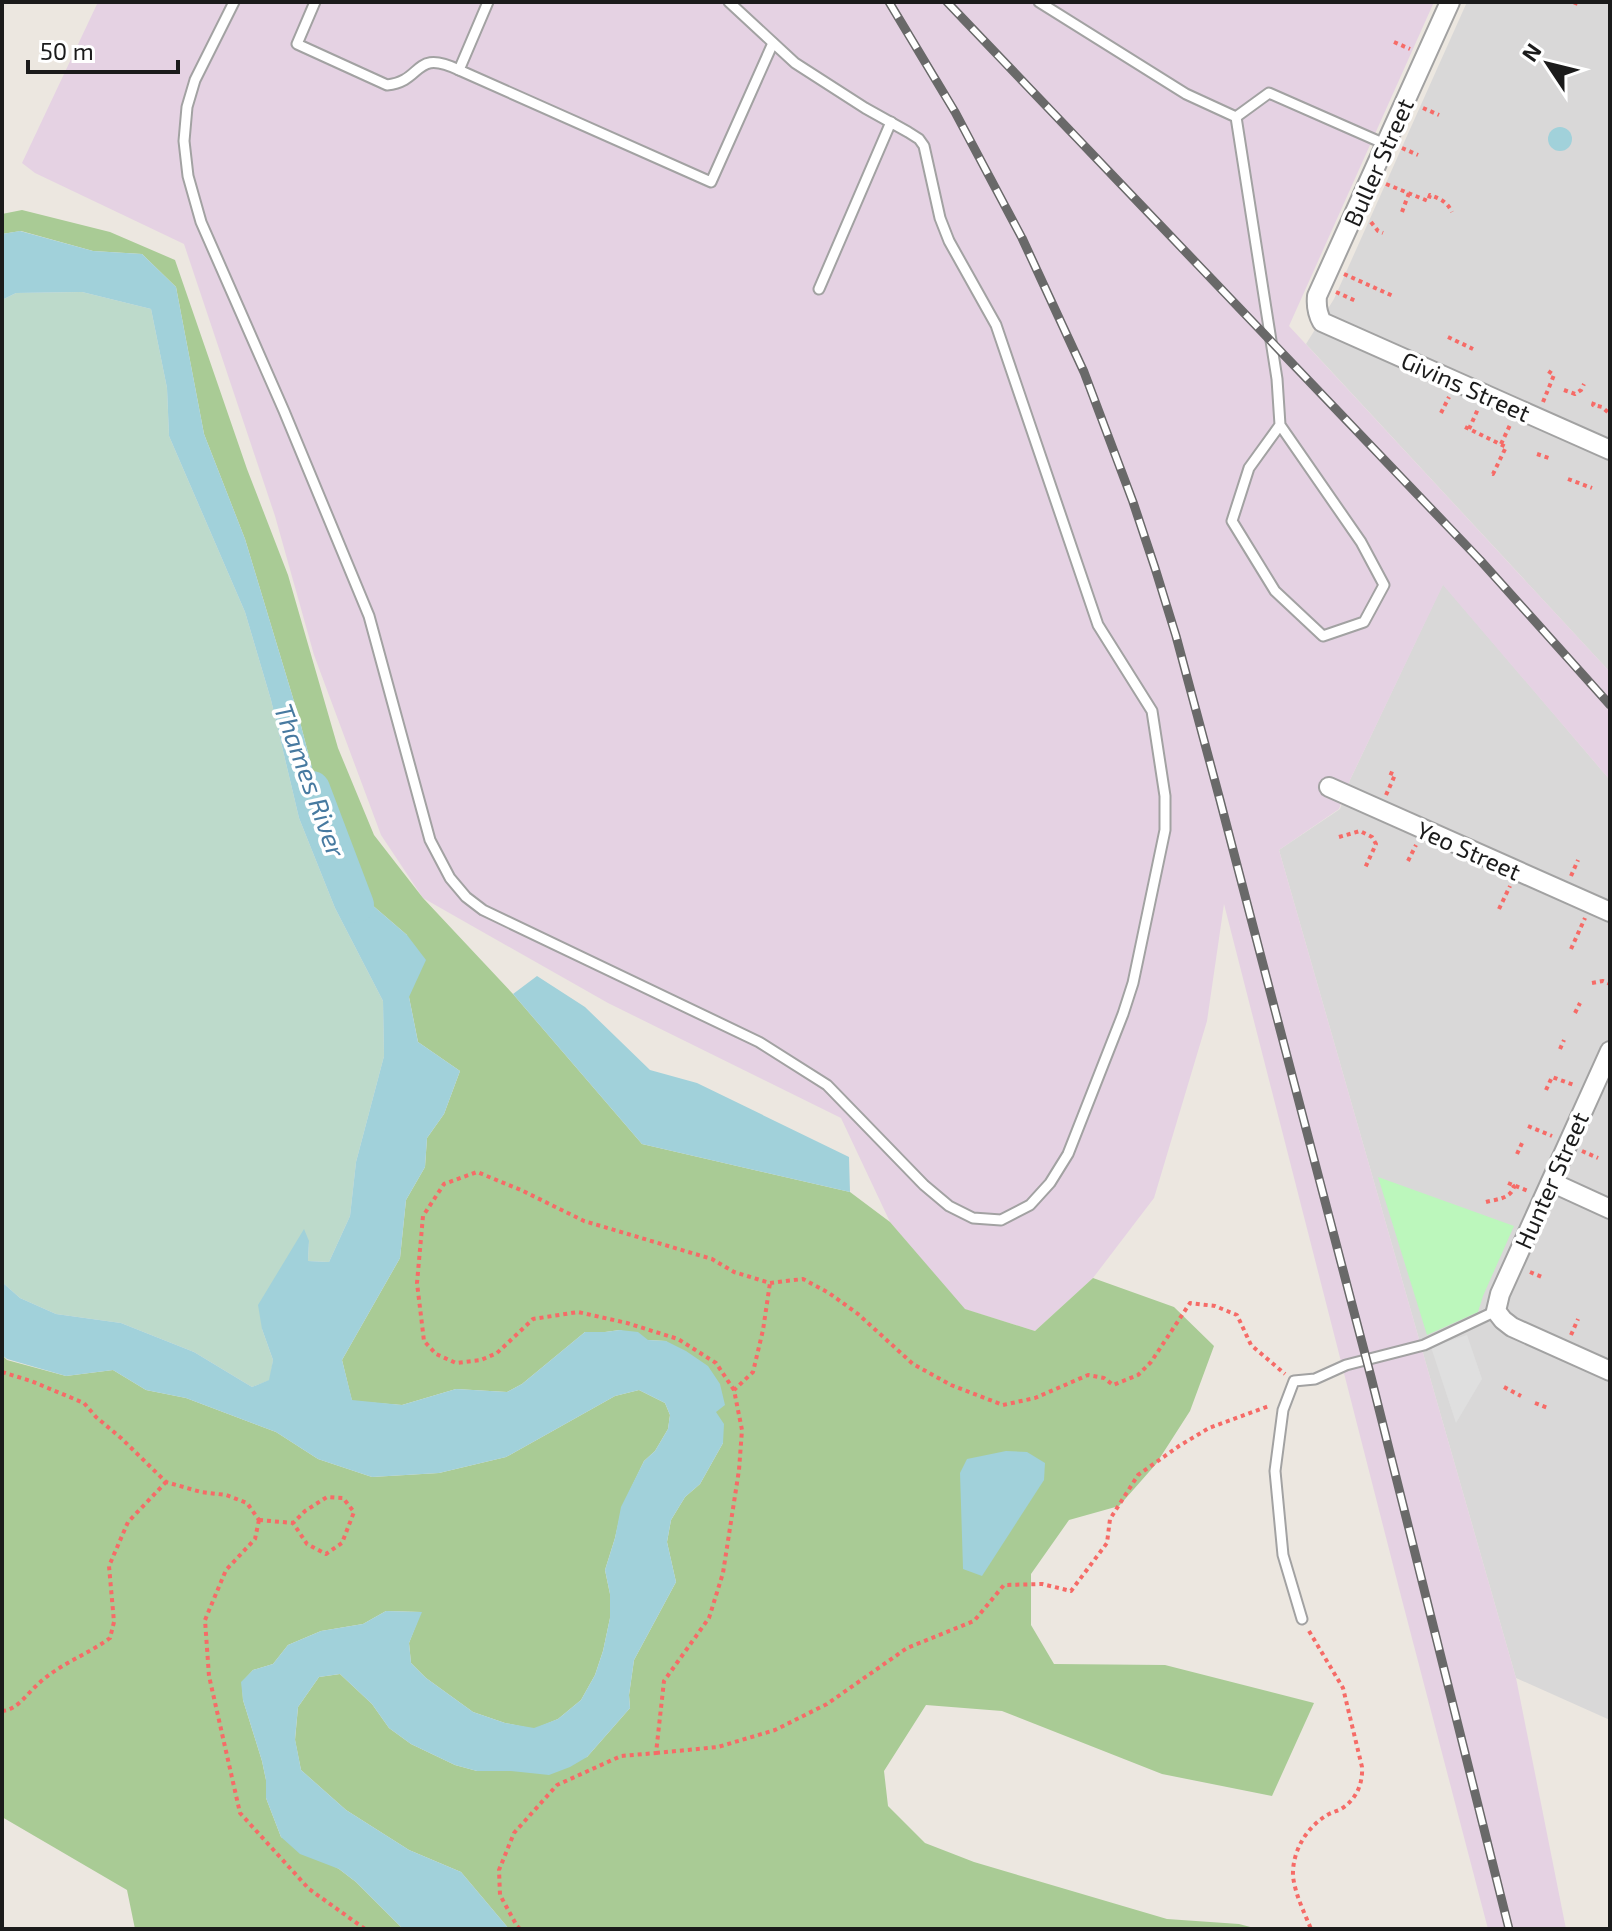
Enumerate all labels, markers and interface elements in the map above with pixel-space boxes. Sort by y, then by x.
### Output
scale bar [28,24,178,74]
north arrow [1508,24,1588,104]
text: 50 m [40,36,94,65]
text: N [1516,38,1546,66]
street label: Buller Street [1337,94,1419,230]
street label: Givins Street [1397,345,1535,427]
water label: Thames River [269,699,353,862]
street label: Yeo Street [1413,814,1525,886]
street label: Hunter Street [1508,1107,1594,1253]

